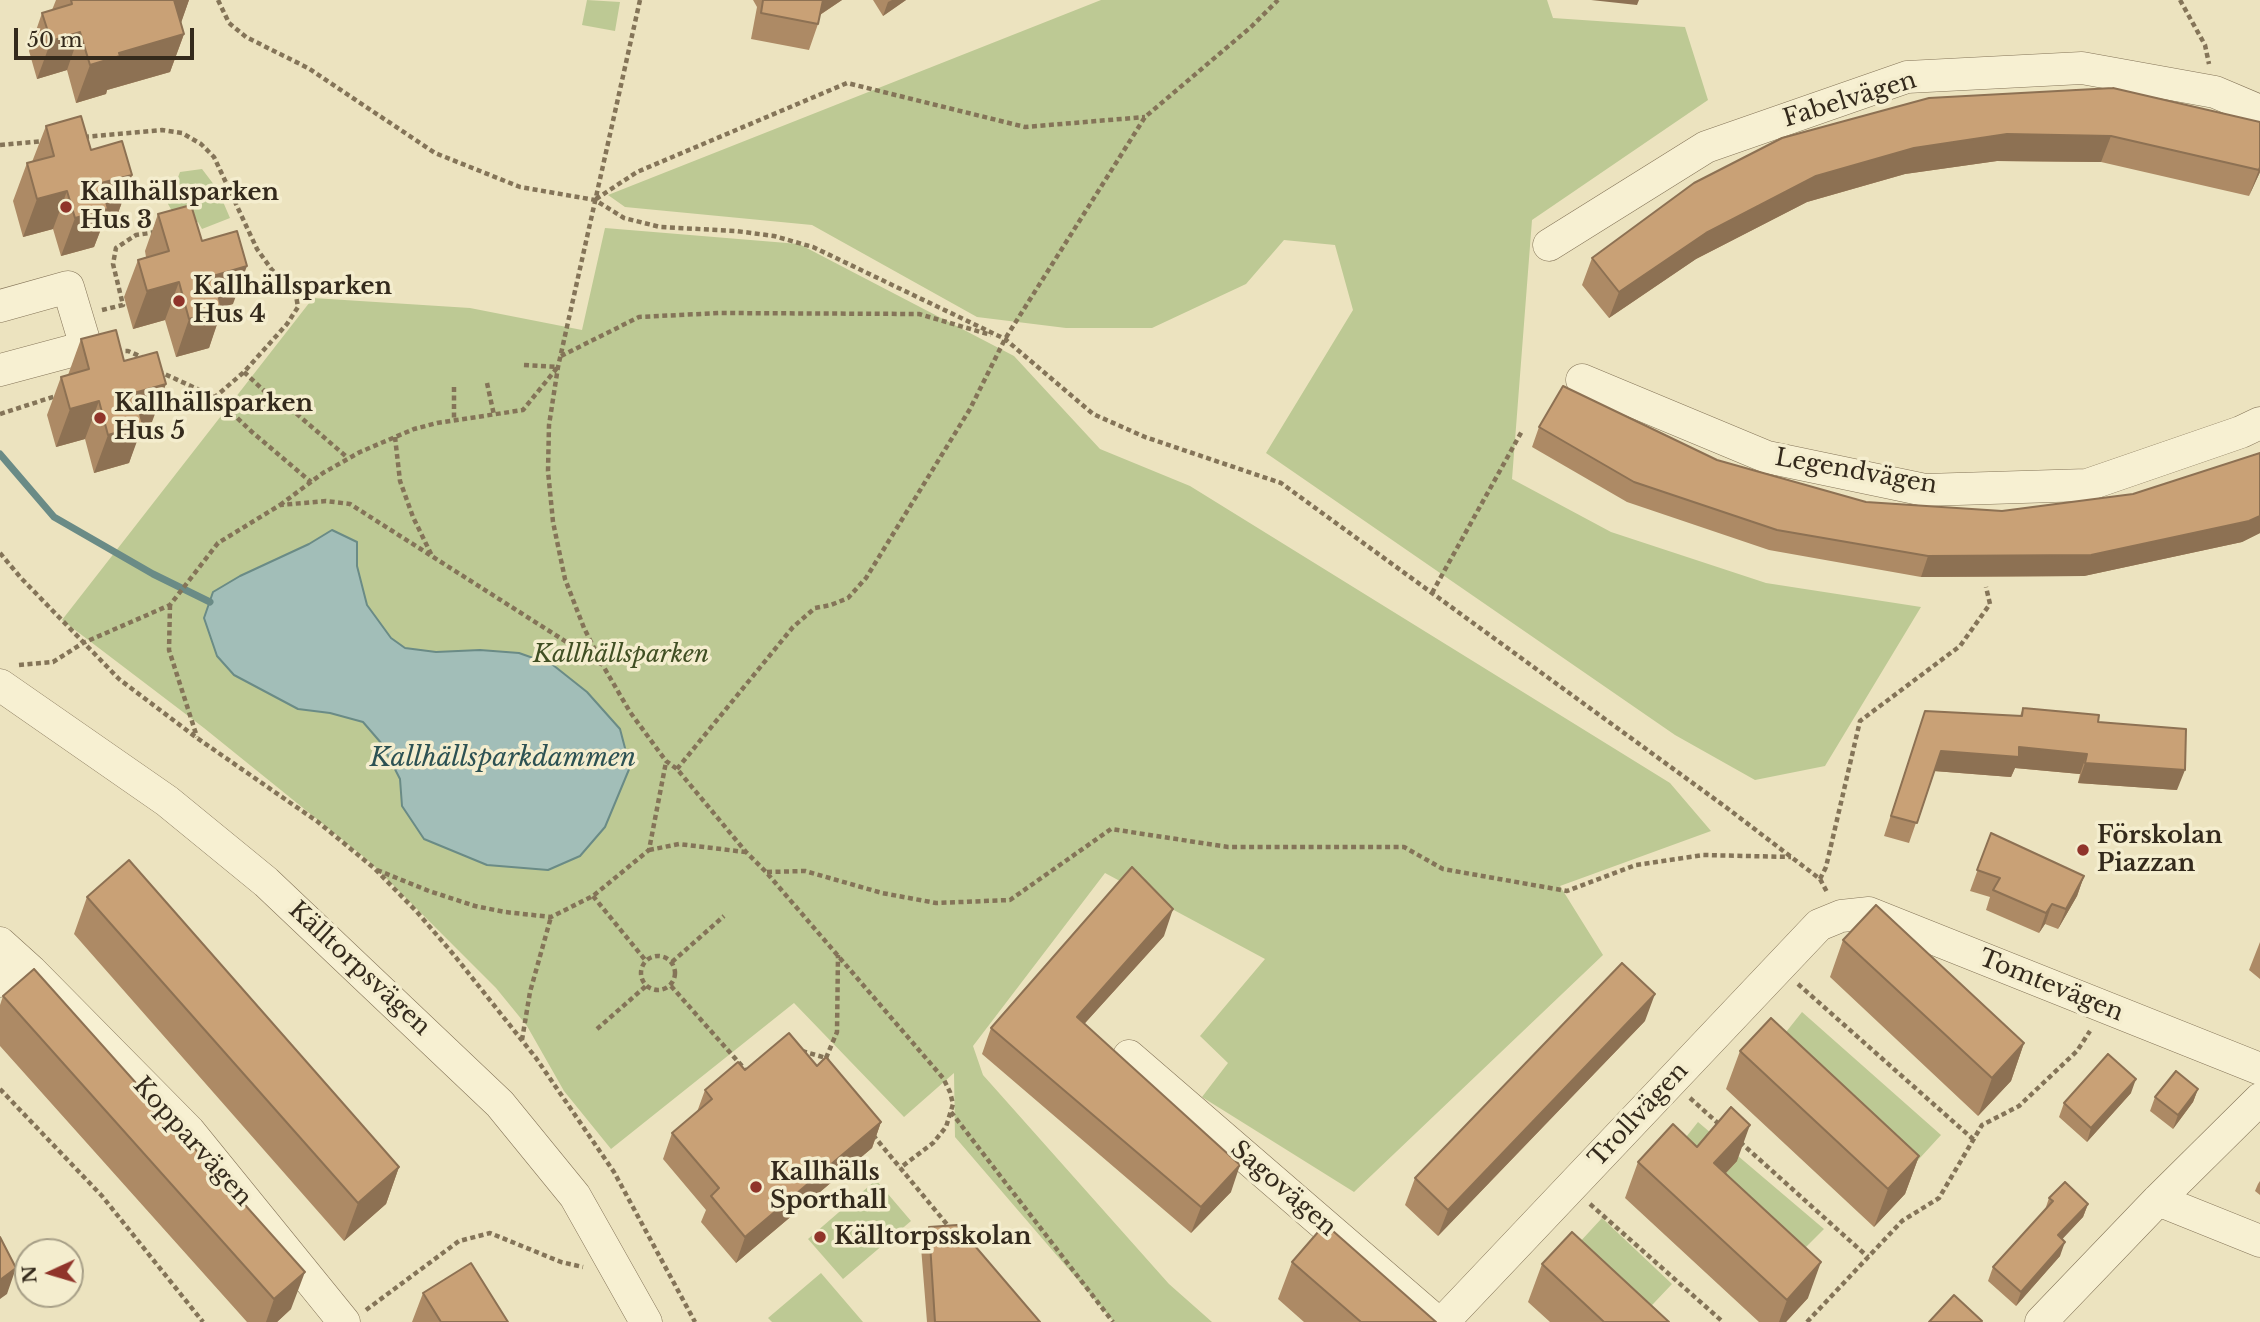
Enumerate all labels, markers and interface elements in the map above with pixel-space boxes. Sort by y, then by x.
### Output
scale bar [18,14,198,58]
text: 50 m [27,27,82,53]
street label: Fabelvägen [1780,66,1920,134]
place label: Kallhällsparken Hus 3 [80,179,279,235]
marker: Kallhällsparken Hus 3 [58,199,74,215]
place label: Kallhällsparken Hus 4 [193,273,392,329]
marker: Kallhällsparken Hus 4 [171,293,187,309]
place label: Kallhällsparken Hus 5 [114,390,313,446]
marker: Kallhällsparken Hus 5 [92,410,108,426]
street label: Legendvägen [1773,444,1939,500]
park label: Kallhällsparken [533,641,709,669]
water label: Kallhällsparkdammen [370,743,636,775]
place label: Förskolan Piazzan [2097,822,2222,878]
marker: Förskolan Piazzan [2075,842,2091,858]
street label: Källtorpsvägen [282,896,436,1042]
street label: Tomtevägen [1975,944,2127,1028]
street label: Trollvägen [1583,1057,1695,1173]
street label: Kopparvägen [127,1072,257,1212]
street label: Sagovägen [1224,1135,1342,1243]
place label: Kallhälls Sporthall [770,1159,887,1215]
marker: Kallhälls Sporthall [748,1179,764,1195]
place label: Källtorpsskolan [834,1223,1031,1251]
marker: Källtorpsskolan [812,1229,828,1245]
north arrow [14,1238,84,1308]
text: N [17,1265,42,1284]

